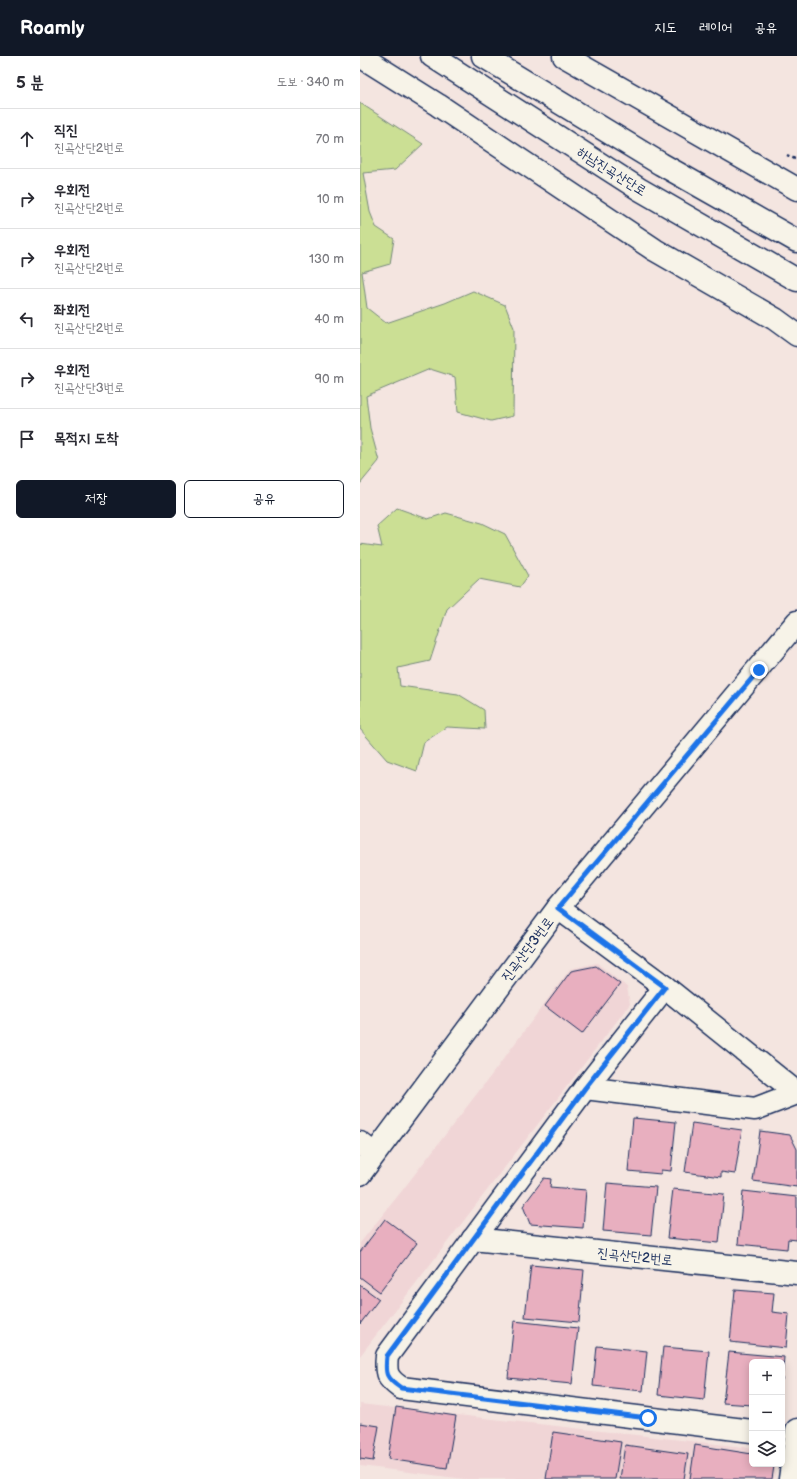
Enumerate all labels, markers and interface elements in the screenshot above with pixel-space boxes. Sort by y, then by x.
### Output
text: Roamly [20,17,84,40]
text: 지도 [654,19,677,36]
text: 레이어 [699,19,732,36]
text: 공유 [754,19,777,36]
text: 5 분 [16,73,44,93]
text: 도보 · 340 m [277,74,344,90]
text: 직진 [54,121,78,140]
icon: ahead [16,128,38,150]
text: 70 m [316,131,344,147]
text: 진곡산단2번로 [54,140,124,156]
street label: 하남진곡산단로 [574,143,650,200]
text: 우회전 [54,181,90,200]
icon: right [16,188,38,210]
text: 10 m [317,191,344,207]
text: 진곡산단2번로 [54,200,124,216]
text: 우회전 [54,241,90,260]
icon: right [16,248,38,270]
text: 130 m [309,251,344,267]
text: 진곡산단2번로 [54,260,124,276]
text: 좌회전 [54,301,90,320]
icon: left [16,308,38,330]
text: 40 m [314,311,344,327]
text: 진곡산단2번로 [54,320,124,336]
text: 우회전 [54,361,90,380]
icon: right [16,368,38,390]
text: 90 m [315,371,344,387]
text: 진곡산단3번로 [54,380,125,396]
icon: arrive [16,428,38,450]
text: 목적지 도착 [54,429,118,448]
button: 저장 [16,480,176,518]
button: 공유 [184,480,344,518]
route end [750,661,768,679]
street label: 진곡산단3번로 [498,914,557,985]
street label: 진곡산단2번로 [596,1244,674,1269]
map controls [749,1359,785,1467]
button: + [749,1359,785,1395]
button: − [749,1395,785,1431]
route start [639,1409,657,1427]
button: layers [749,1431,785,1467]

